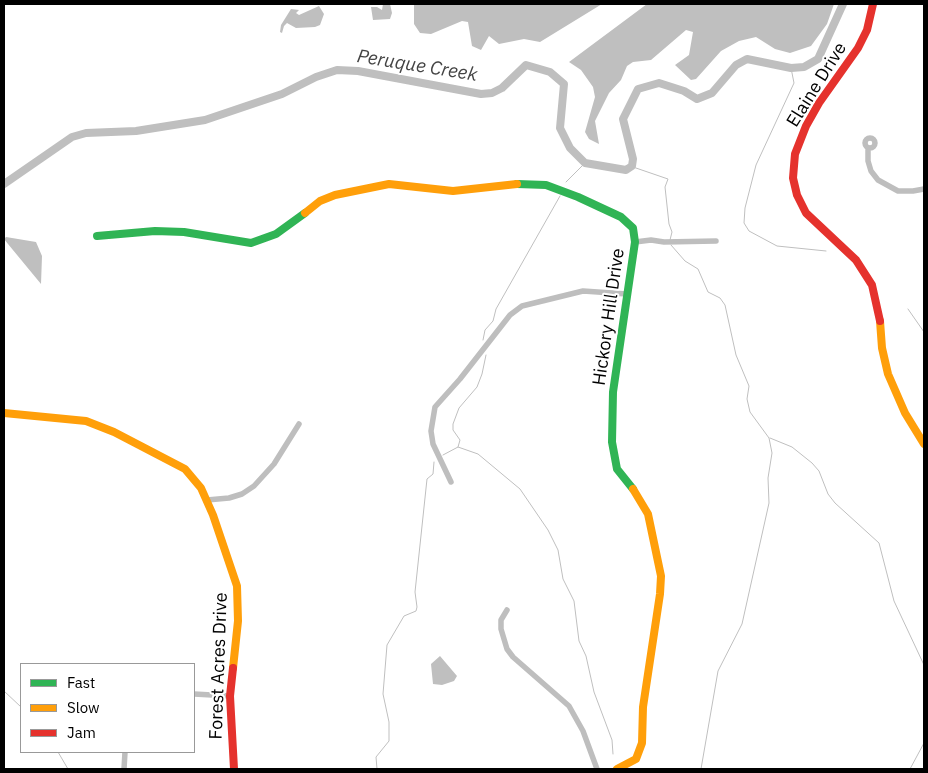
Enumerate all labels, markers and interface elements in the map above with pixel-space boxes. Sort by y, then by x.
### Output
street label: Elaine Drive [783,39,851,131]
water label: Peruque Creek [355,45,479,87]
street label: Hickory Hill Drive [589,247,629,387]
street label: Forest Acres Drive [206,592,232,740]
legend [20,663,195,753]
text: Fast [67,673,95,692]
text: Slow [67,698,100,717]
text: Jam [67,723,96,742]

